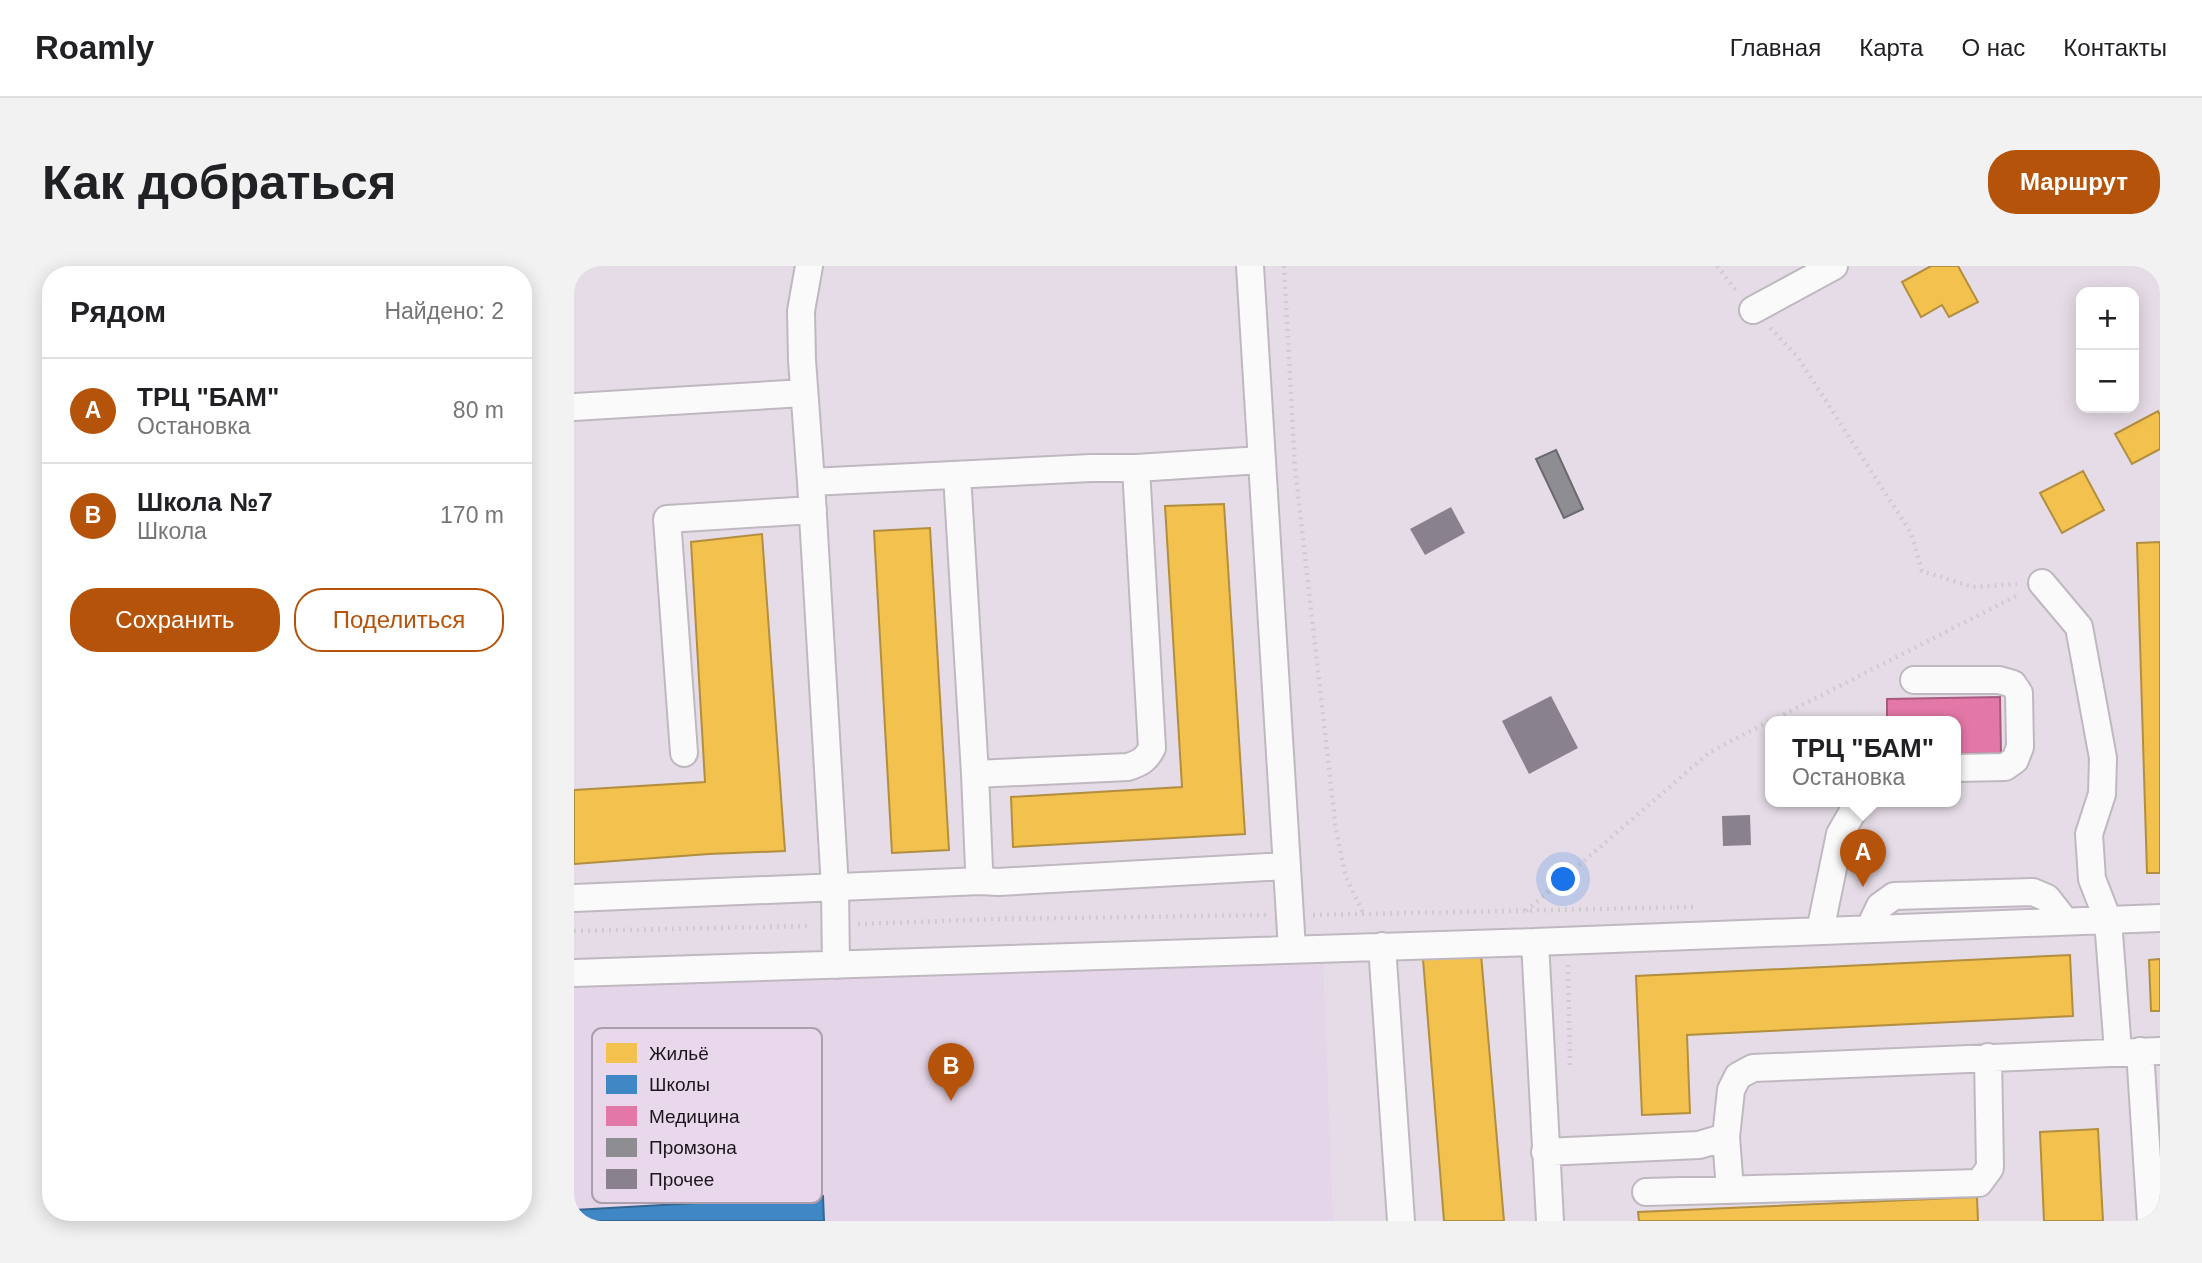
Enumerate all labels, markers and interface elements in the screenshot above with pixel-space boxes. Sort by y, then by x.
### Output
text: Roamly [35,29,154,66]
text: Главная [1730,34,1821,61]
text: Карта [1859,34,1923,61]
text: О нас [1961,34,2025,61]
text: Контакты [2063,34,2167,61]
button: Маршрут [1988,150,2160,214]
text: Как добраться [42,155,396,209]
map controls [2076,287,2139,413]
button: + [2076,287,2139,350]
text: Рядом [70,295,166,328]
text: Найдено: 2 [384,298,504,324]
button: − [2076,350,2139,413]
text: ТРЦ "БАМ" [137,382,279,412]
text: A [85,397,101,423]
text: 80 m [453,397,504,423]
text: Остановка [137,413,251,439]
text: Школа №7 [137,487,273,517]
text: B [85,502,101,528]
text: 170 m [440,502,504,528]
text: Школа [137,518,207,544]
button: Сохранить [70,588,280,652]
button: Поделиться [294,588,504,652]
popup [1765,716,1961,807]
text: ТРЦ "БАМ" [1792,733,1934,763]
text: Остановка [1792,764,1905,790]
pin: A [1840,829,1886,887]
your location [1546,862,1580,896]
legend [592,1028,822,1203]
text: Жильё [649,1043,709,1064]
pin: B [928,1043,974,1101]
text: Школы [649,1074,710,1095]
text: Медицина [649,1106,740,1127]
text: Промзона [649,1137,737,1158]
text: Прочее [649,1169,714,1190]

